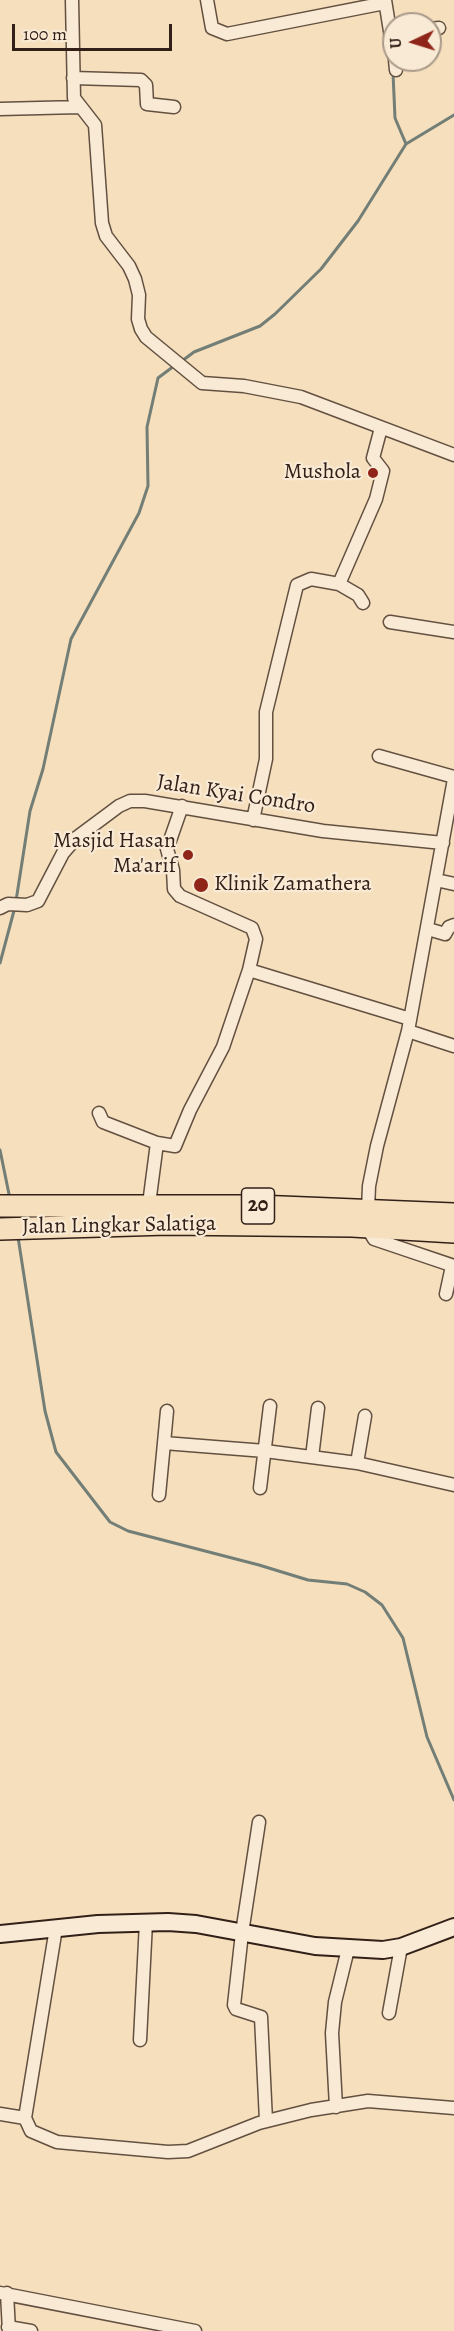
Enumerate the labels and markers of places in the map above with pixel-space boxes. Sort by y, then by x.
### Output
place label: Mushola [284,460,361,486]
marker: Mushola [366,466,380,480]
place label: Masjid Hasan Ma'arif [53,829,176,880]
marker: Masjid Hasan Ma'arif [181,848,195,862]
place label: Klinik Zamathera [214,872,372,898]
marker: Klinik Zamathera [192,876,210,894]

